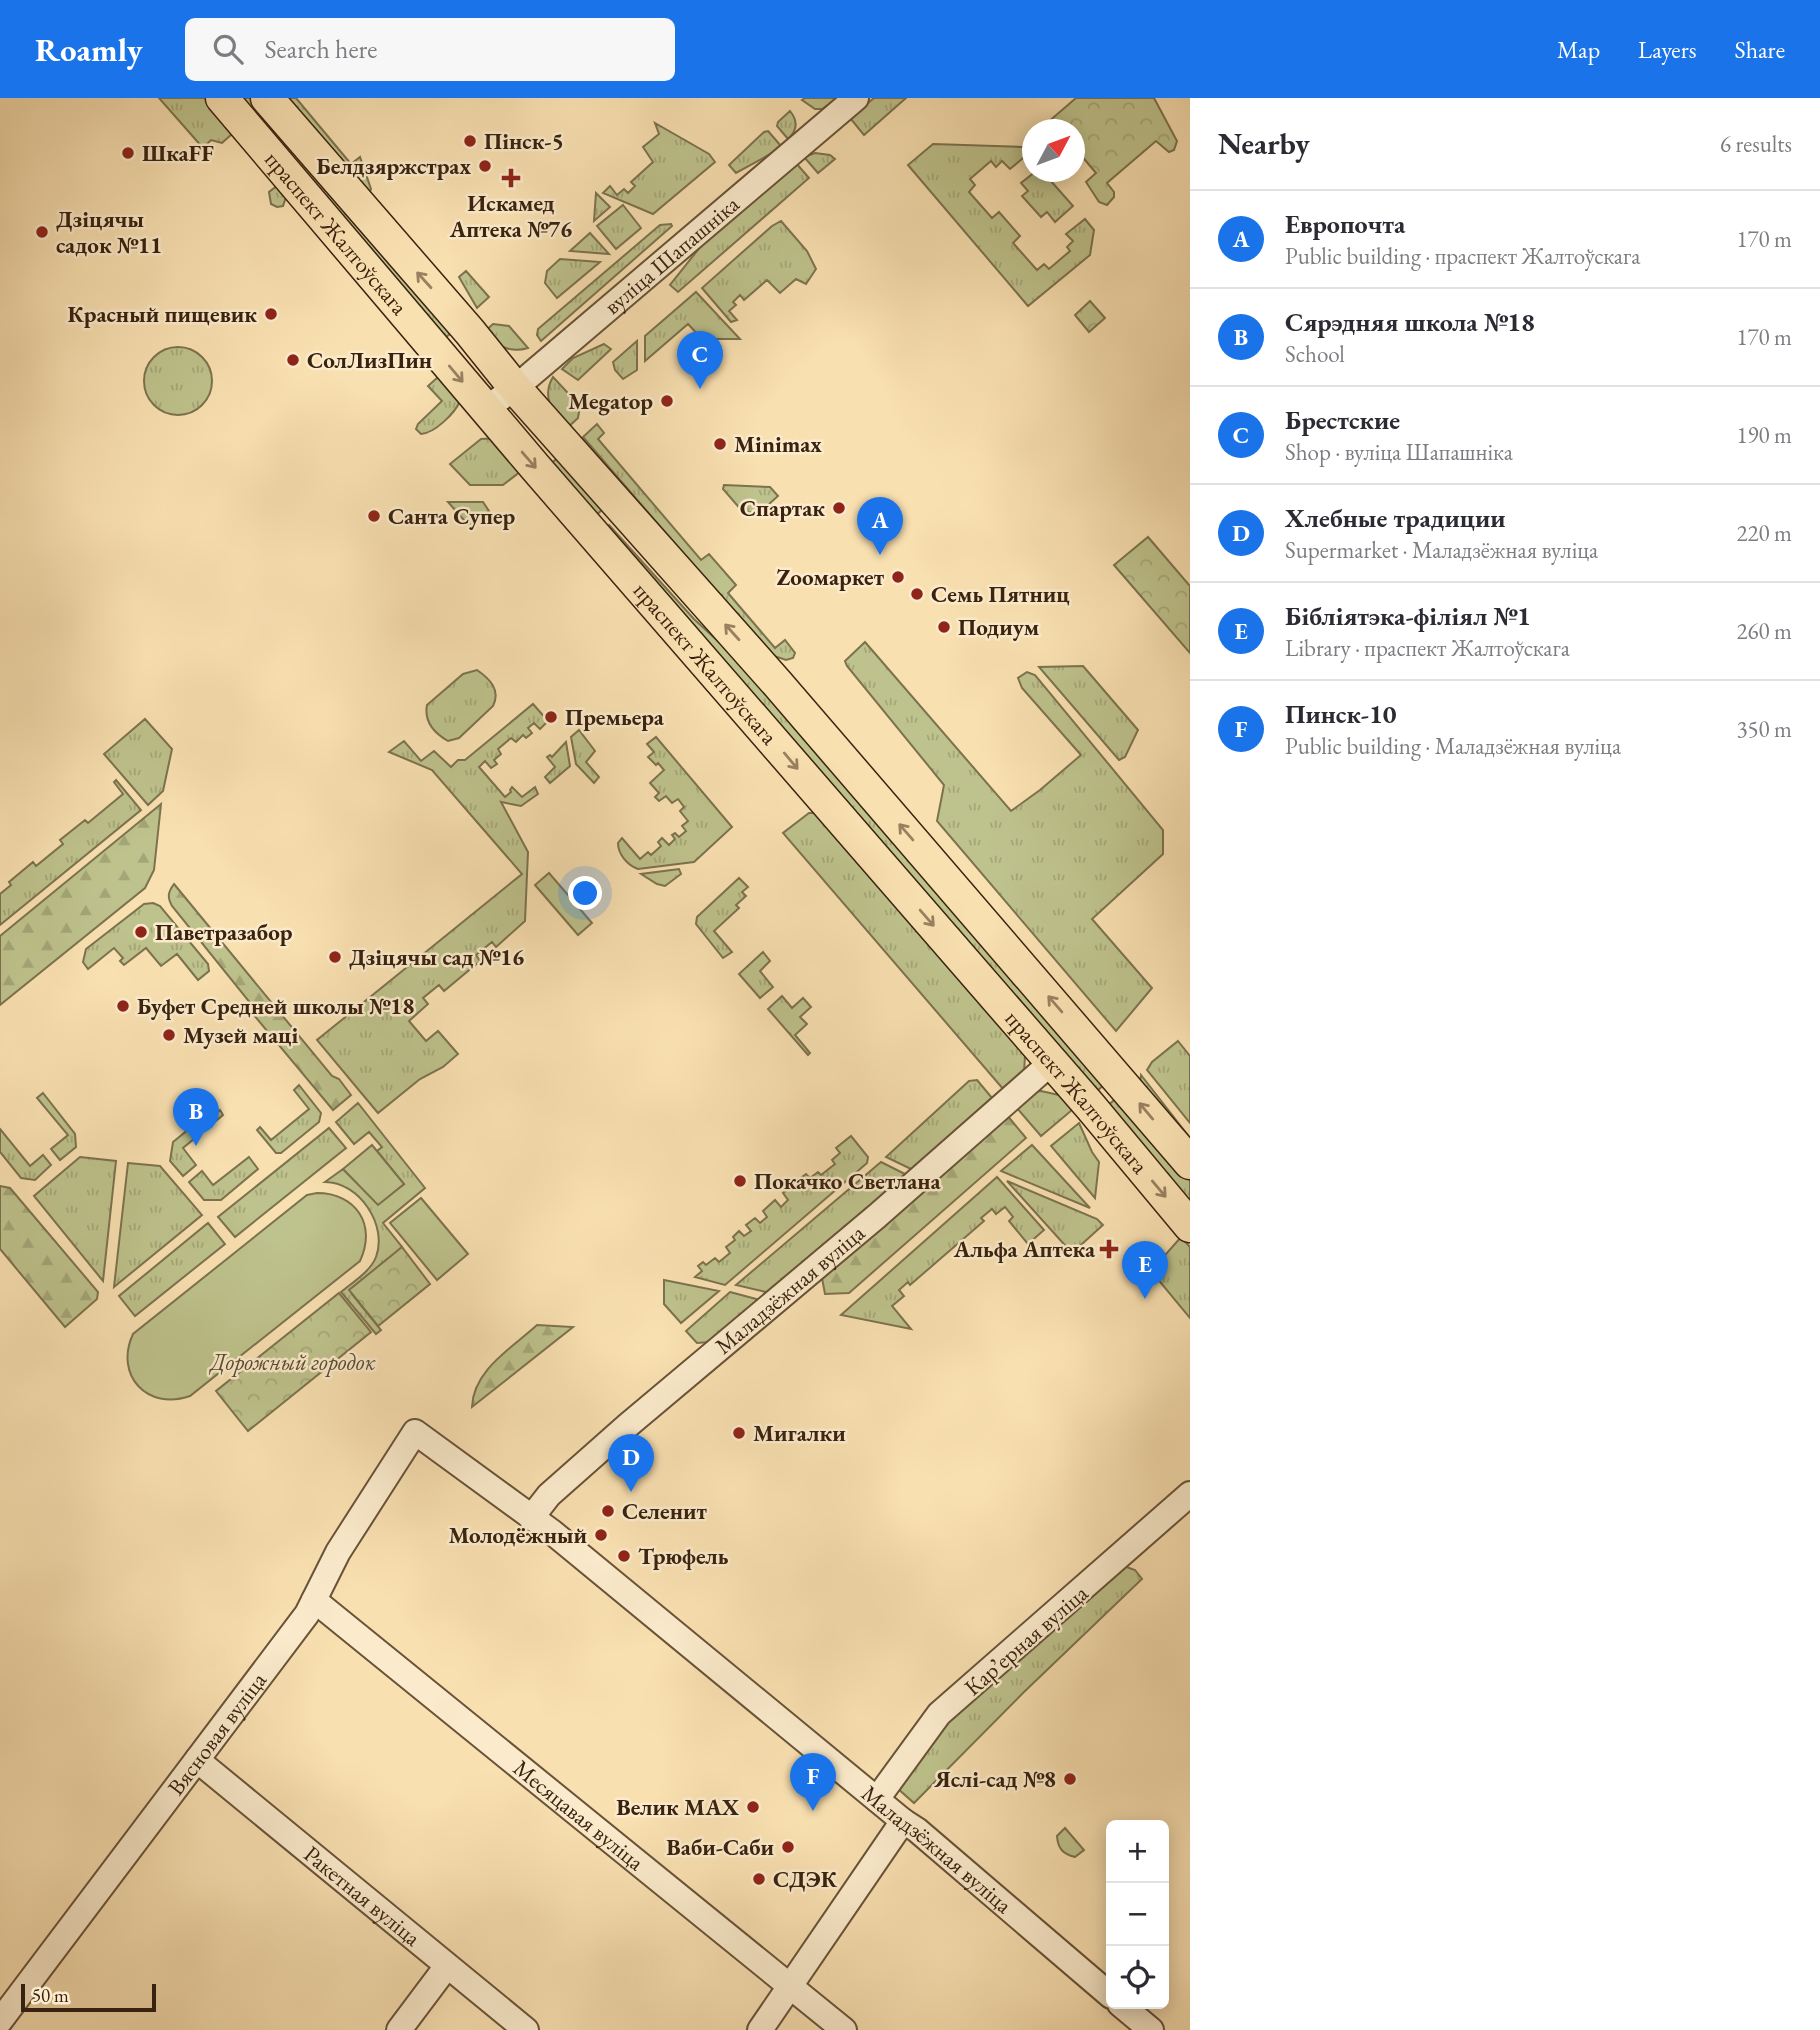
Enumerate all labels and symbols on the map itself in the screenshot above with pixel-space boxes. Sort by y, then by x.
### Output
north arrow [1022,119,1085,182]
place label: Пінск-5 [484,126,564,156]
marker: Пінск-5 [462,133,478,149]
place label: ШкаFF [142,138,214,168]
marker: ШкаFF [120,145,136,161]
street label: праспект Жалтоўскага [259,145,415,322]
place label: Белдзяржстрах [316,151,471,181]
marker: Белдзяржстрах [477,158,493,174]
marker: Искамед Аптека №76 [503,170,519,186]
place label: Искамед Аптека №76 [449,188,572,244]
street label: вуліца Шапашніка [598,188,746,321]
place label: Дзіцячы садок №11 [56,204,162,260]
marker: Дзіцячы садок №11 [34,224,50,240]
one-way arrow [415,272,432,289]
place label: Красный пищевик [68,299,257,329]
marker: Красный пищевик [263,306,279,322]
pin: C [677,331,723,389]
place label: СолЛизПин [307,345,432,375]
marker: СолЛизПин [285,352,301,368]
one-way arrow [448,365,464,383]
place label: Megatop [568,386,653,416]
marker: Megatop [659,393,675,409]
place label: Minimax [734,429,822,459]
marker: Minimax [712,436,728,452]
one-way arrow [521,451,537,469]
place label: Спартак [740,493,825,523]
pin: A [857,497,903,555]
marker: Спартак [831,500,847,516]
place label: Санта Супер [388,501,516,531]
marker: Санта Супер [366,508,382,524]
place label: Zooмаркет [777,562,885,592]
marker: Zooмаркет [890,569,906,585]
street label: праспект Жалтоўскага [627,576,785,751]
place label: Семь Пятниц [931,579,1070,609]
marker: Семь Пятниц [909,586,925,602]
place label: Подиум [958,612,1040,642]
marker: Подиум [936,619,952,635]
one-way arrow [723,624,740,641]
place label: Премьера [565,702,665,732]
marker: Премьера [543,709,559,725]
one-way arrow [783,752,799,770]
one-way arrow [898,823,914,841]
your location [568,876,602,910]
one-way arrow [919,909,935,927]
place label: Паветразабор [155,917,293,947]
marker: Паветразабор [133,924,149,940]
place label: Дзіцячы сад №16 [349,942,524,972]
marker: Дзіцячы сад №16 [327,949,343,965]
place label: Буфет Средней школы №18 [137,991,414,1021]
one-way arrow [1047,995,1063,1013]
marker: Буфет Средней школы №18 [115,998,131,1014]
street label: праспект Жалтоўскага [999,1004,1156,1180]
place label: Музей маці [183,1020,298,1050]
marker: Музей маці [161,1027,177,1043]
pin: B [173,1088,219,1146]
one-way arrow [1139,1102,1155,1120]
place label: Покачко Светлана [754,1166,942,1196]
marker: Покачко Светлана [732,1173,748,1189]
one-way arrow [1151,1179,1167,1197]
street label: Маладзёжная вуліца [709,1217,871,1361]
place label: Альфа Аптека [953,1234,1096,1264]
marker: Альфа Аптека [1101,1241,1117,1257]
pin: E [1122,1241,1168,1299]
park label: Дорожный городок [209,1347,376,1377]
place label: Мигалки [753,1418,846,1448]
marker: Мигалки [731,1425,747,1441]
pin: D [608,1434,654,1492]
place label: Селенит [622,1496,707,1526]
marker: Селенит [600,1503,616,1519]
place label: Молодёжный [448,1520,587,1550]
marker: Молодёжный [593,1527,609,1543]
place label: Трюфель [638,1541,729,1571]
marker: Трюфель [616,1548,632,1564]
street label: Карʼерная вуліца [958,1577,1095,1702]
street label: Вясновая вуліца [161,1665,273,1801]
street label: Месяцавая вуліца [507,1753,651,1877]
pin: F [790,1753,836,1811]
place label: Яслі-сад №8 [933,1764,1056,1794]
marker: Яслі-сад №8 [1062,1771,1078,1787]
street label: Маладзёжная вуліца [855,1778,1019,1920]
place label: Велик МАХ [616,1792,740,1822]
marker: Велик МАХ [745,1799,761,1815]
place label: Ваби-Саби [666,1832,774,1862]
street label: Ракетная вуліца [298,1839,428,1953]
marker: Ваби-Саби [780,1839,796,1855]
place label: СДЭК [773,1864,838,1894]
marker: СДЭК [751,1871,767,1887]
scale bar [21,1981,156,2013]

